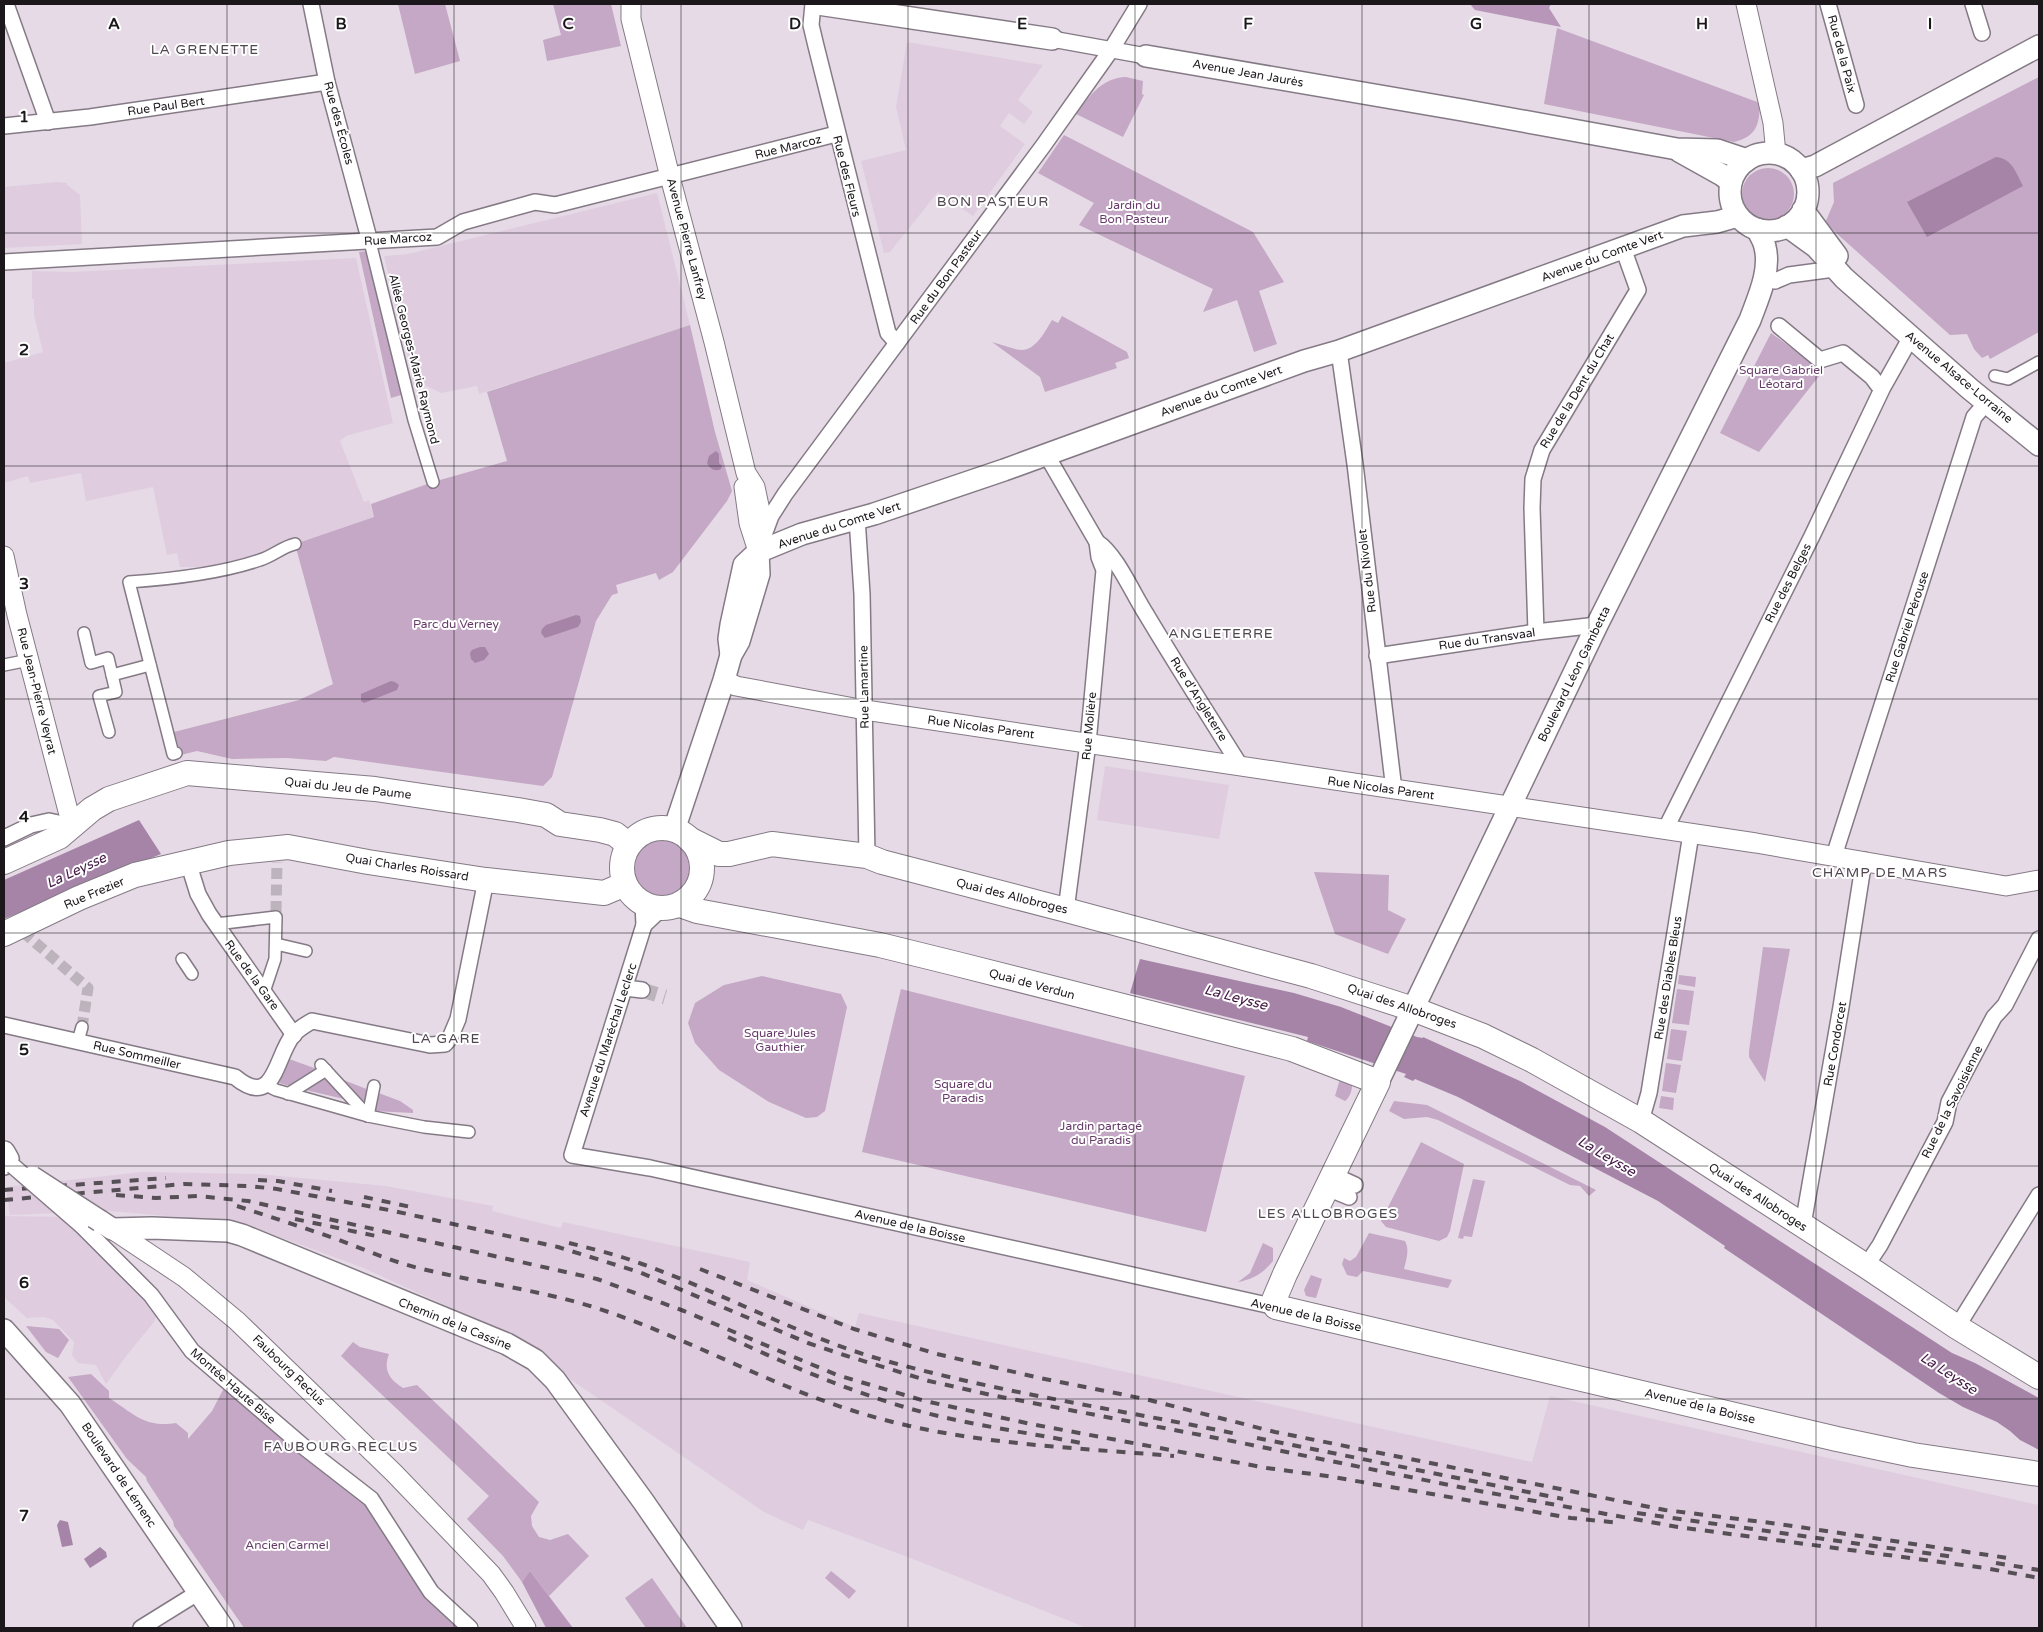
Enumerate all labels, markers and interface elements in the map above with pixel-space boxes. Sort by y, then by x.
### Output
text: A [108,14,120,34]
text: B [335,14,347,34]
text: C [562,14,574,34]
text: D [789,14,801,34]
text: E [1017,14,1027,34]
text: F [1243,14,1253,34]
text: G [1470,14,1482,34]
text: H [1696,14,1708,34]
street label: Rue de la Paix [1825,14,1859,94]
text: I [1928,14,1932,34]
district label: LA GRENETTE [151,41,259,58]
street label: Avenue Jean Jaurès [1192,56,1305,90]
street label: Rue des Écoles [321,80,357,166]
street label: Rue Paul Bert [126,94,206,118]
text: 1 [19,107,29,127]
street label: Rue Marcoz [753,132,823,162]
street label: Rue des Fleurs [830,134,864,219]
street label: Avenue Pierre Lanfrey [664,176,710,302]
district label: BON PASTEUR [937,193,1049,210]
park label: Jardin du Bon Pasteur [1099,198,1169,226]
street label: Rue du Bon Pasteur [907,227,985,327]
street label: Avenue du Comte Vert [1539,227,1665,285]
street label: Rue Marcoz [364,230,432,248]
street label: Allée Georges-Marie Raymond [386,272,442,446]
street label: Avenue Alsace-Lorraine [1903,328,2016,426]
street label: Rue de la Dent du Chat [1537,331,1617,451]
text: 2 [19,340,29,360]
street label: Avenue du Comte Vert [1158,362,1284,420]
park label: Square Gabriel Léotard [1739,363,1823,391]
street label: Avenue du Comte Vert [776,498,903,552]
street label: Rue du Nivolet [1355,528,1379,614]
street label: Rue des Belges [1762,541,1814,625]
street label: Rue Gabriel Pérouse [1882,570,1932,684]
text: 3 [19,574,29,594]
street label: Boulevard Léon Gambetta [1535,604,1613,744]
park label: Parc du Verney [413,617,500,631]
district label: ANGLETERRE [1168,625,1274,642]
street label: Rue du Transvaal [1438,625,1536,653]
street label: Rue Jean-Pierre Veyrat [14,626,60,756]
street label: Rue Lamartine [856,645,872,729]
street label: Rue d'Angleterre [1167,654,1231,744]
street label: Rue Molière [1079,691,1099,761]
street label: Rue Nicolas Parent [927,713,1036,742]
street label: Quai du Jeu de Paume [284,774,412,802]
street label: Rue Nicolas Parent [1327,774,1436,803]
text: 4 [19,807,29,827]
water label: La Leysse [43,849,110,892]
street label: Quai Charles Roissard [344,850,470,884]
district label: CHAMP DE MARS [1812,864,1948,881]
street label: Rue Frezier [62,874,127,912]
street label: Quai des Allobroges [955,875,1070,917]
street label: Rue des Diables Bleus [1651,915,1685,1041]
street label: Rue de la Gare [222,937,282,1013]
street label: Avenue du Maréchal Leclerc [576,961,640,1119]
street label: Quai de Verdun [988,966,1076,1002]
water label: La Leysse [1203,981,1270,1014]
street label: Quai des Allobroges [1346,981,1459,1031]
street label: Rue Condorcet [1821,1000,1849,1087]
park label: Square Jules Gauthier [744,1026,816,1054]
district label: LA GARE [412,1030,480,1047]
street label: Rue Sommeiller [92,1038,183,1072]
text: 5 [19,1040,29,1060]
street label: Rue de la Savoisienne [1919,1043,1985,1161]
park label: Square du Paradis [934,1077,992,1105]
park label: Jardin partagé du Paradis [1060,1119,1142,1147]
water label: La Leysse [1575,1133,1640,1181]
street label: Quai des Allobroges [1706,1160,1810,1234]
district label: LES ALLOBROGES [1258,1205,1398,1222]
street label: Avenue de la Boisse [853,1206,967,1246]
text: 6 [19,1273,29,1293]
street label: Chemin de la Cassine [396,1295,514,1353]
street label: Avenue de la Boisse [1249,1295,1363,1335]
street label: Faubourg Reclus [250,1332,328,1408]
street label: Montée Haute Bise [188,1345,279,1427]
water label: La Leysse [1917,1349,1981,1399]
street label: Avenue de la Boisse [1643,1386,1757,1427]
street label: Boulevard de Lémenc [79,1420,159,1530]
district label: FAUBOURG RECLUS [263,1438,419,1455]
text: 7 [19,1506,29,1526]
park label: Ancien Carmel [245,1538,329,1552]

